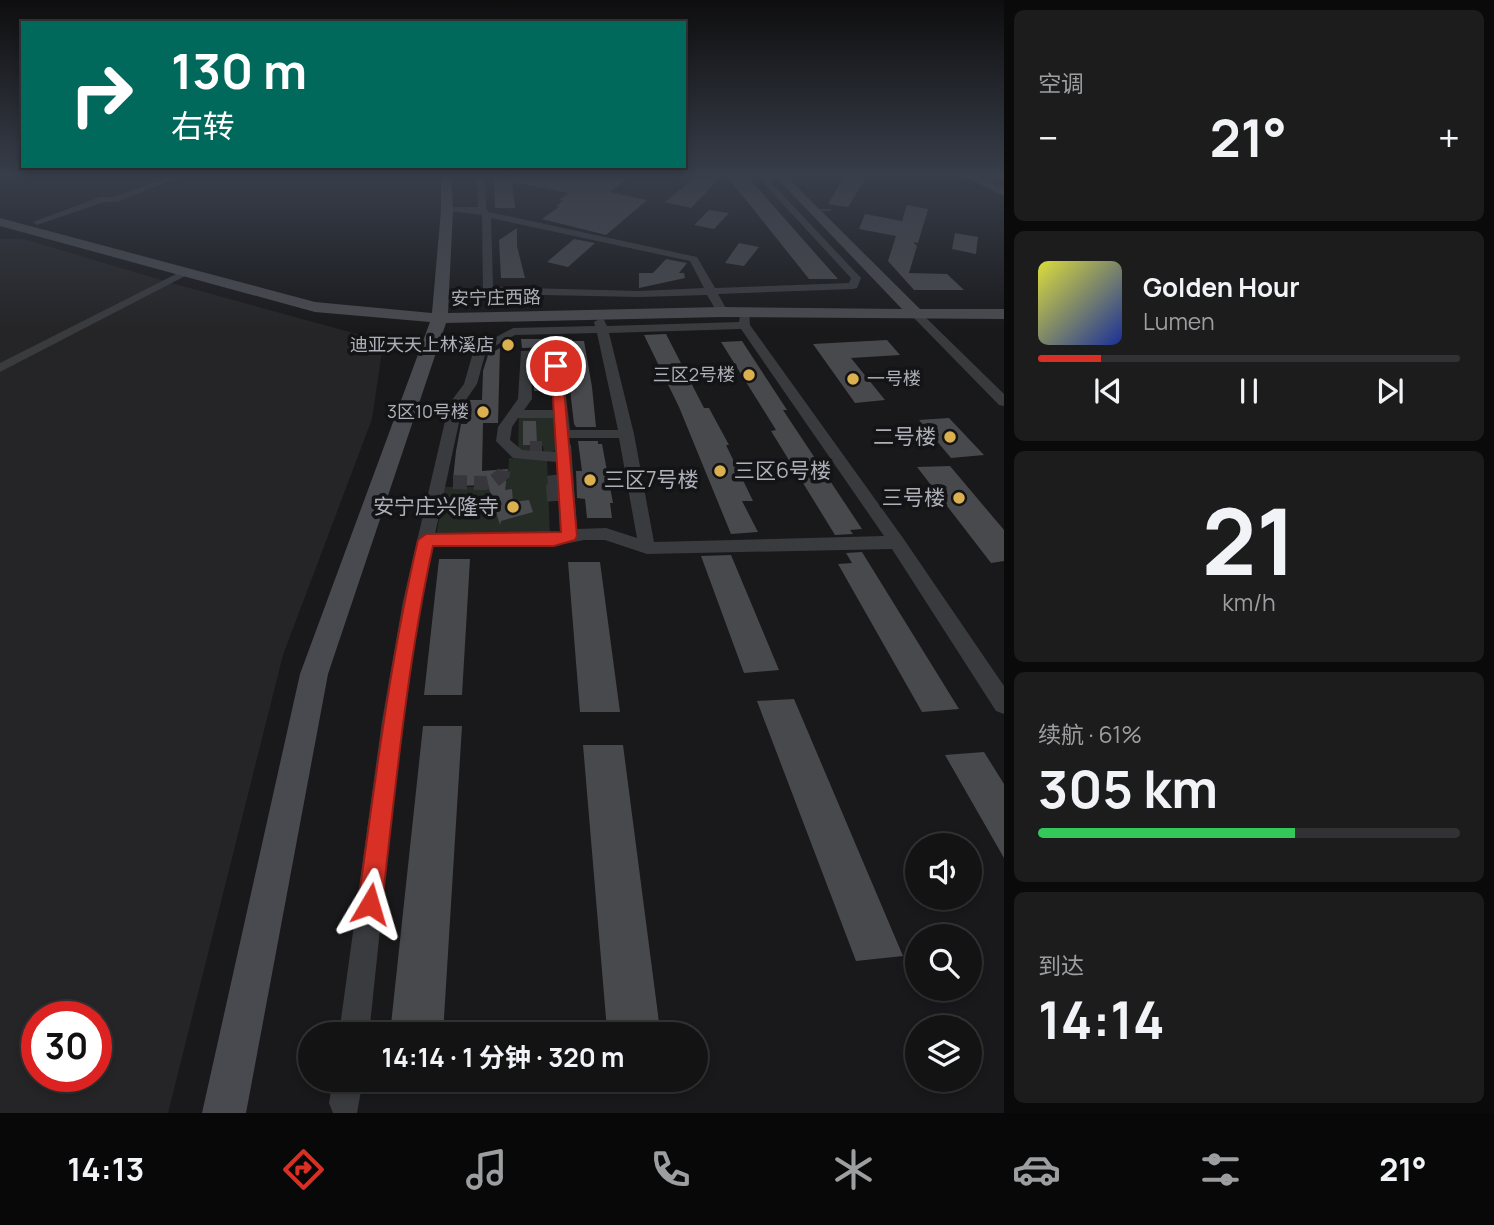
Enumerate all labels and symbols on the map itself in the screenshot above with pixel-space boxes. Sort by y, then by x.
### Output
street label: 安宁庄西路 [451,284,541,310]
place label: 迪亚天天上林溪店 [350,332,494,356]
pin [526,336,586,396]
marker: 迪亚天天上林溪店 [500,337,516,353]
place label: 三区2号楼 [653,362,735,386]
place label: 一号楼 [867,366,921,390]
marker: 三区2号楼 [741,367,757,383]
marker: 一号楼 [845,371,861,387]
place label: 3区10号楼 [387,399,469,423]
marker: 3区10号楼 [475,404,491,420]
place label: 二号楼 [873,422,936,450]
marker: 二号楼 [942,429,958,445]
place label: 三区6号楼 [734,456,831,484]
marker: 三区6号楼 [712,463,728,479]
place label: 三区7号楼 [604,465,699,493]
marker: 三区7号楼 [582,472,598,488]
place label: 三号楼 [882,483,945,511]
marker: 三号楼 [951,490,967,506]
place label: 安宁庄兴隆寺 [373,492,499,520]
marker: 安宁庄兴隆寺 [505,499,521,515]
position arrow [333,867,407,941]
speed limit sign: 30 [21,1001,112,1092]

